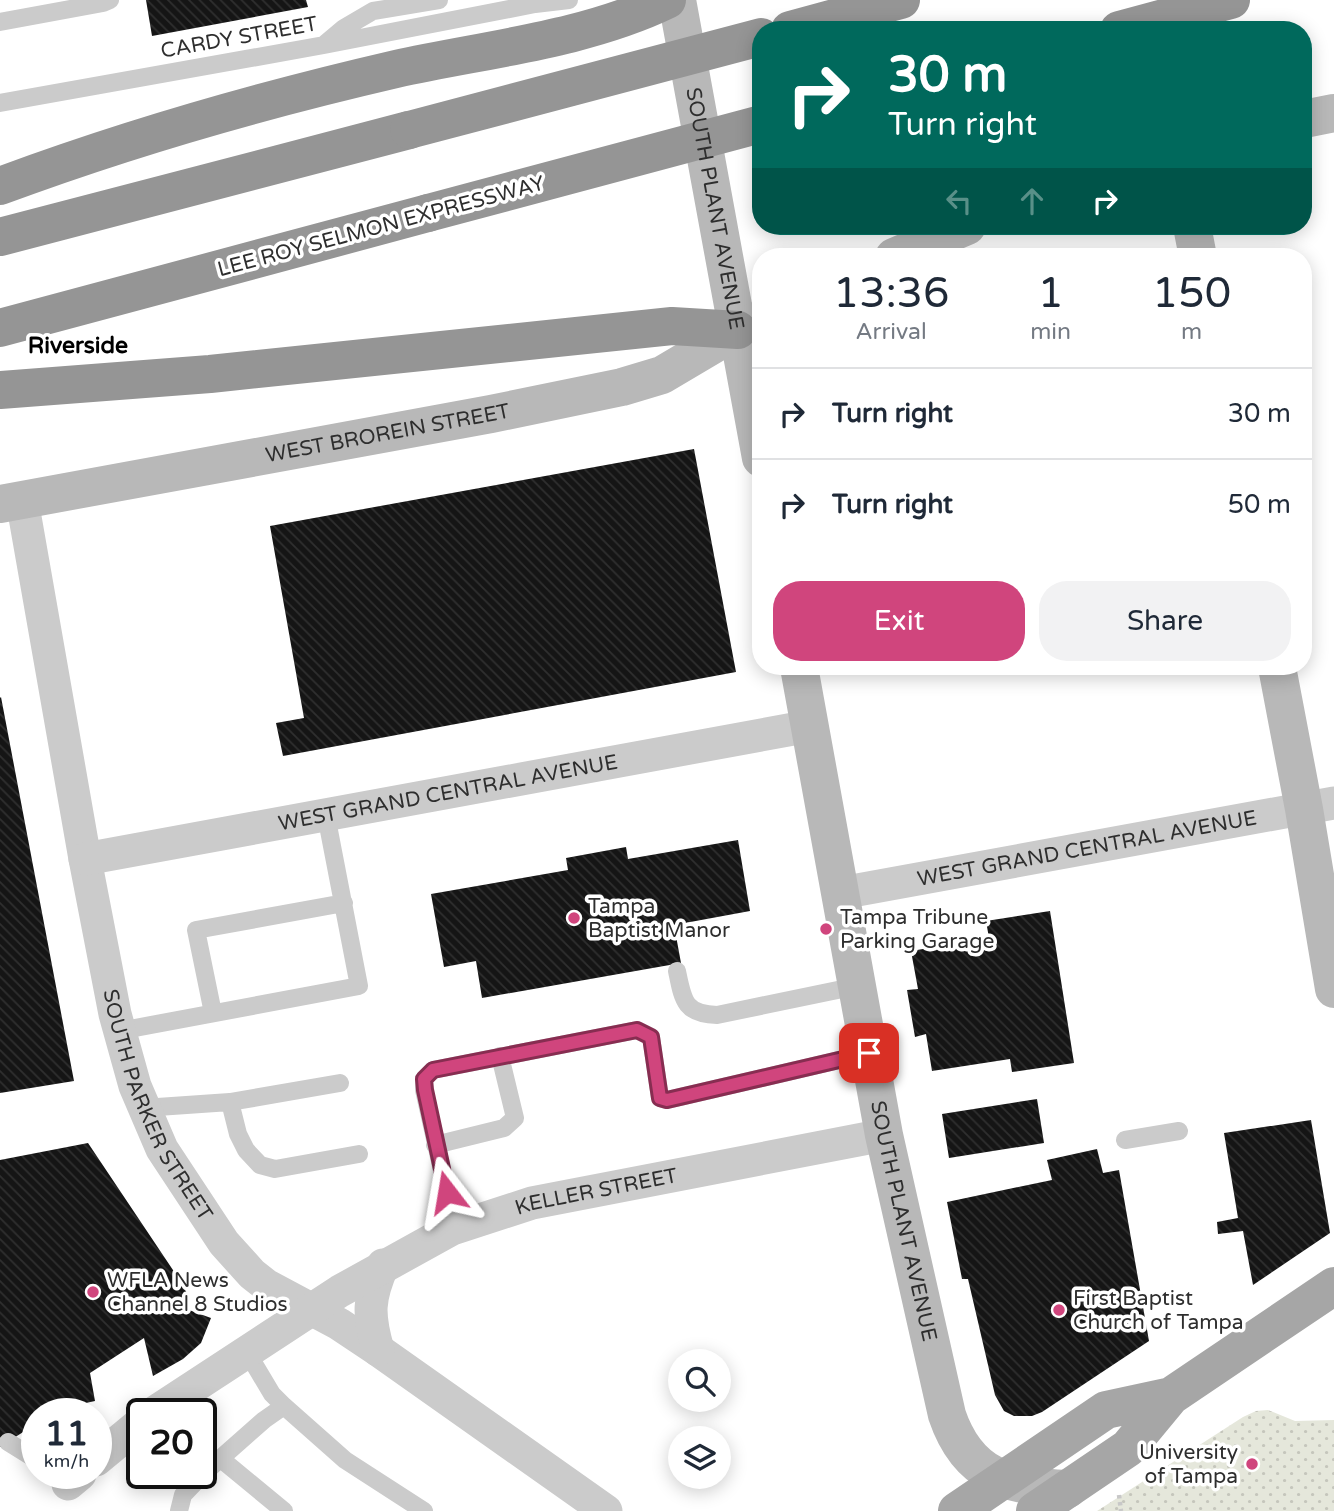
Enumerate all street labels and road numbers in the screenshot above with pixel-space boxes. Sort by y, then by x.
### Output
street label: CARDY STREET [159,11,320,64]
street label: SOUTH PLANT AVENUE [680,86,749,332]
street label: LEE ROY SELMON EXPRESSWAY [215,171,547,282]
street label: WEST BROREIN STREET [263,398,512,468]
street label: WEST GRAND CENTRAL AVENUE [276,750,620,836]
street label: WEST GRAND CENTRAL AVENUE [915,805,1259,892]
street label: SOUTH PARKER STREET [97,987,218,1226]
street label: SOUTH PLANT AVENUE [865,1099,942,1344]
street label: KELLER STREET [512,1163,680,1221]

